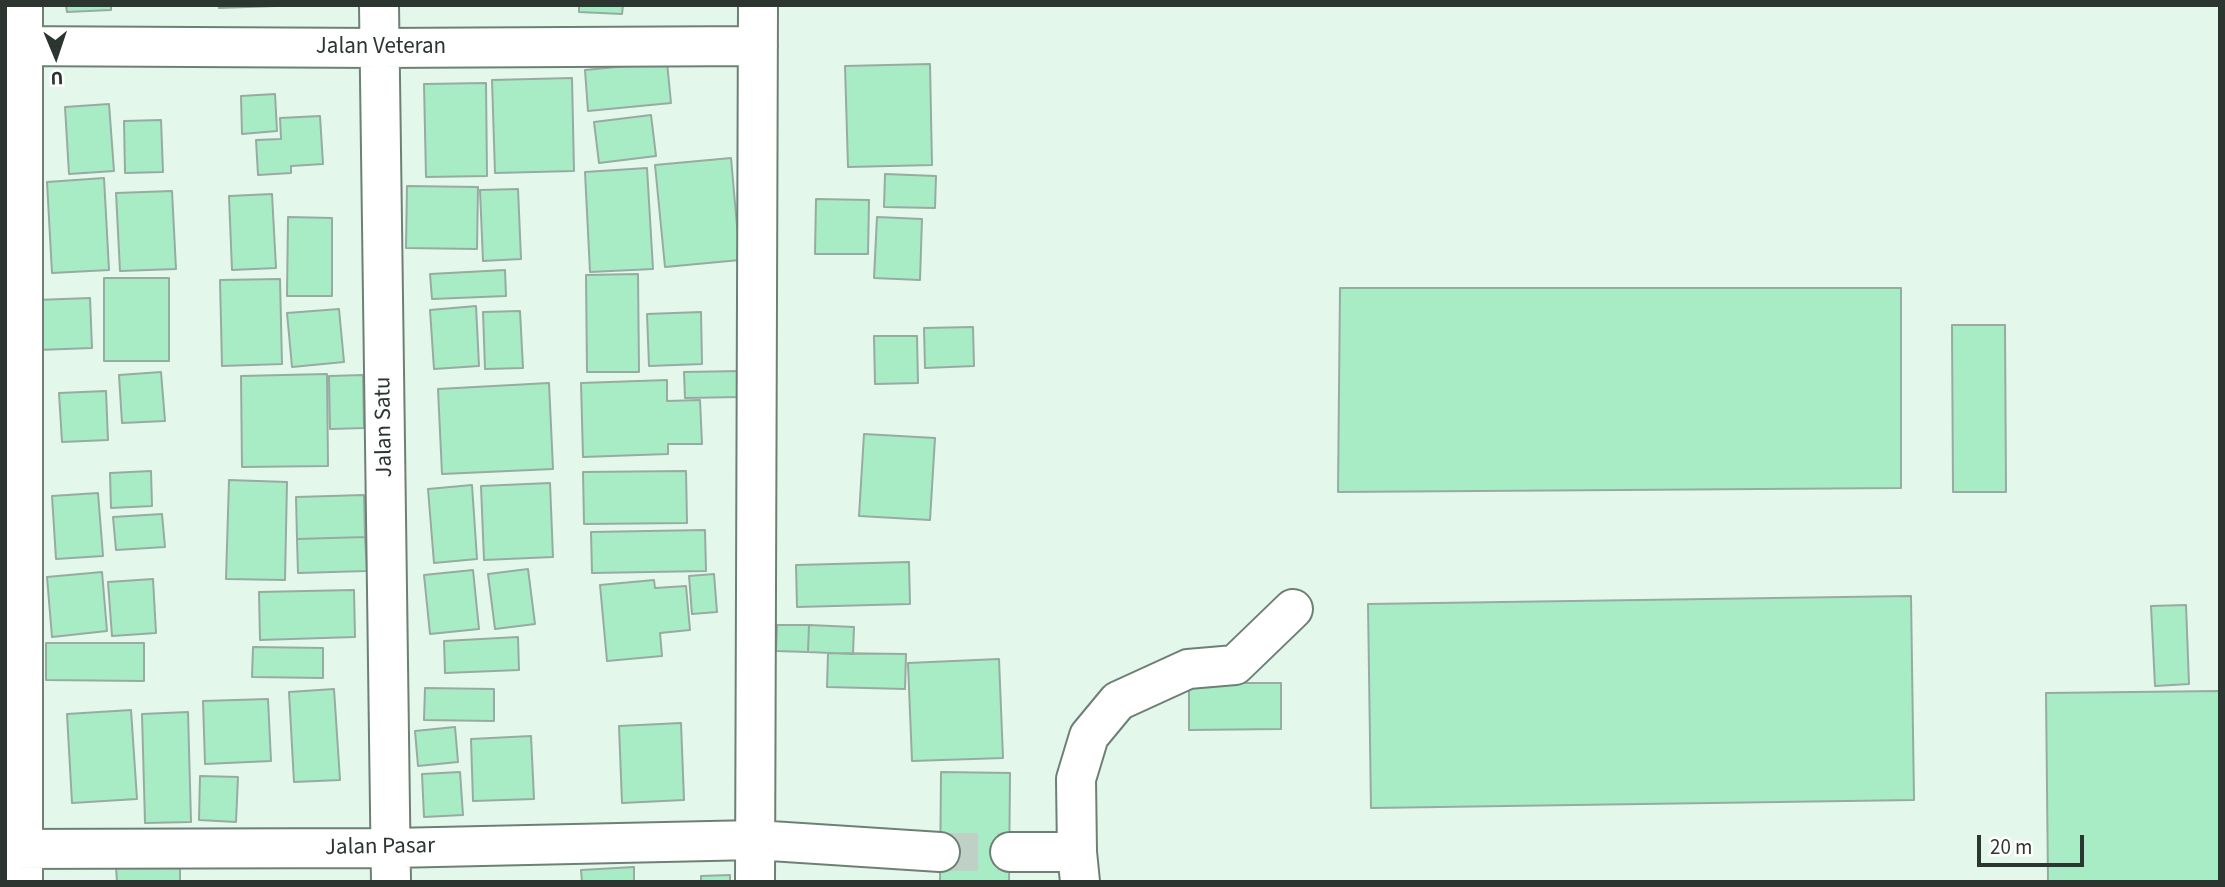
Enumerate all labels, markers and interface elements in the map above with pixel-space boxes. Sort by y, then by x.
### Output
north arrow [21,21,91,91]
street label: Jalan Veteran [316,34,446,62]
text: U [50,64,64,91]
street label: Jalan Satu [370,376,400,478]
scale bar [1980,820,2087,864]
text: 20 m [1990,832,2032,862]
street label: Jalan Pasar [325,833,435,863]

